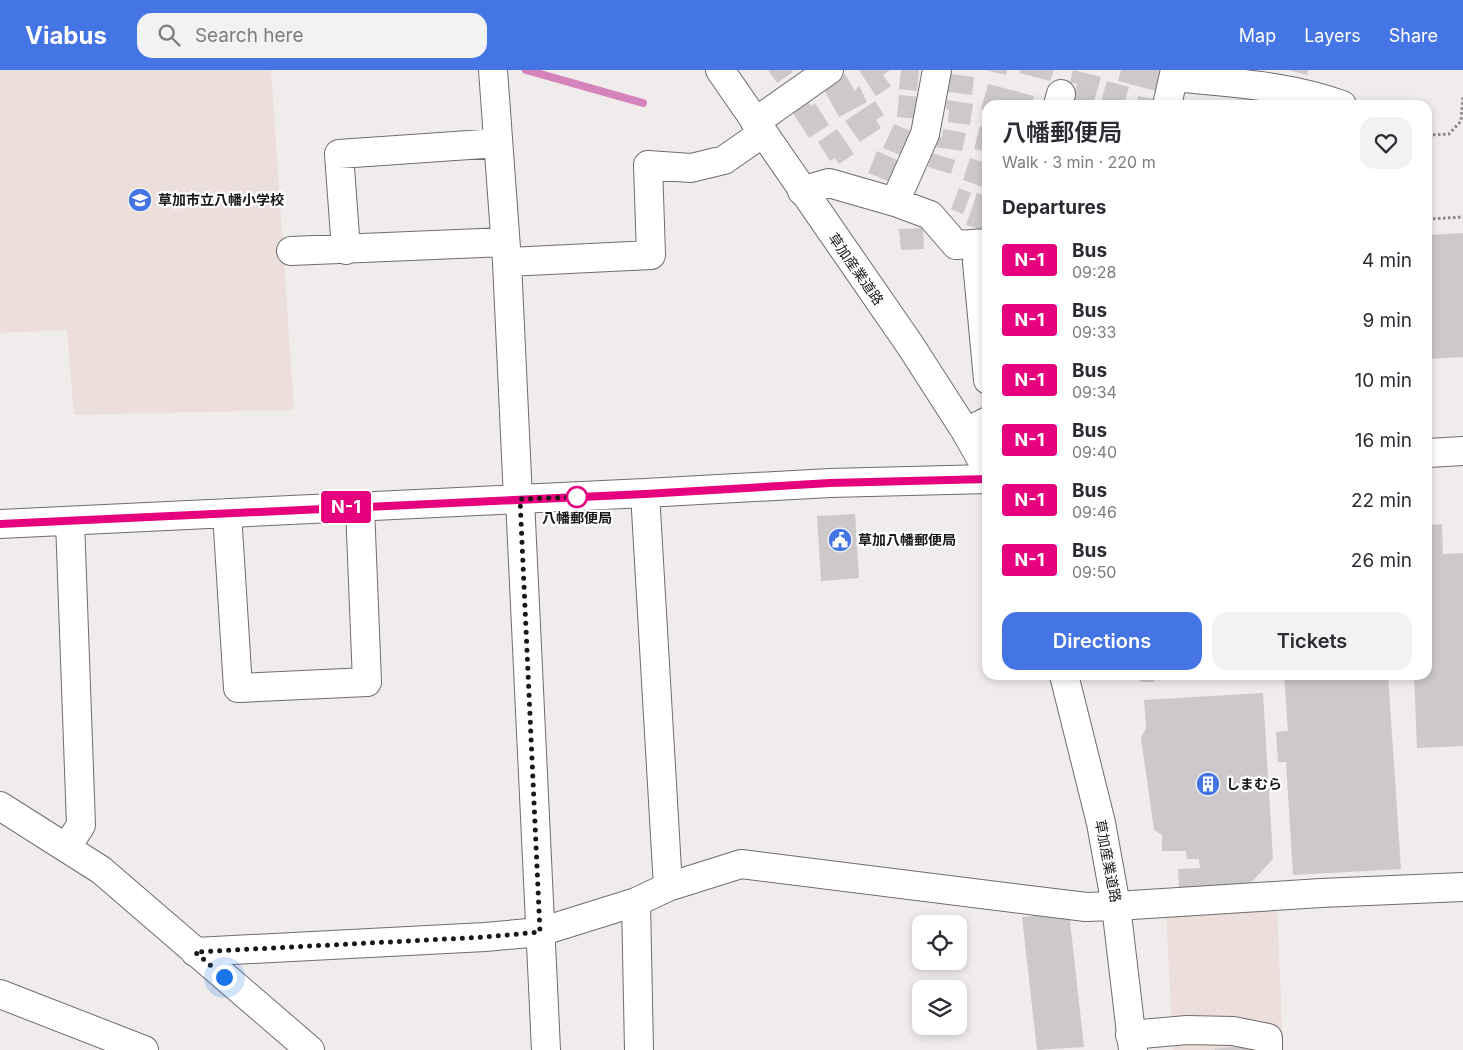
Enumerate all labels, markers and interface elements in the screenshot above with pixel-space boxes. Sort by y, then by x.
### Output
search box [137,13,487,58]
text: Viabus [25,21,107,50]
icon: search [155,21,183,49]
text: Search here [195,24,304,47]
text: Map [1239,25,1276,46]
text: Layers [1304,25,1361,46]
text: Share [1389,25,1438,46]
button: heart [1360,117,1412,169]
text: 八幡郵便局 [1002,118,1122,147]
text: Walk · 3 min · 220 m [1002,152,1156,172]
school or university icon: 草加市立八幡小学校 [127,187,153,213]
place label: 草加市立八幡小学校 [158,191,284,208]
text: Departures [1002,196,1106,219]
street label: 草加産業道路 [825,229,887,308]
text: Bus [1072,239,1107,262]
text: N-1 [1015,249,1044,270]
text: 4 min [1362,249,1412,272]
text: 09:28 [1072,262,1116,282]
text: Bus [1072,299,1107,322]
text: N-1 [1015,309,1044,330]
text: 9 min [1362,309,1412,332]
text: 09:33 [1072,322,1116,342]
text: Bus [1072,359,1107,382]
text: N-1 [1015,369,1044,390]
text: 10 min [1354,369,1412,392]
text: 09:34 [1072,382,1117,402]
text: Bus [1072,419,1107,442]
text: N-1 [1015,429,1044,450]
text: 16 min [1355,429,1412,452]
text: 09:40 [1072,442,1117,462]
text: Bus [1072,479,1107,502]
marker: 八幡郵便局 [566,486,588,508]
text: N-1 [1015,489,1044,510]
text: 22 min [1351,489,1412,512]
line badge: N-1 [317,491,375,523]
text: N-1 [331,496,361,517]
text: 09:46 [1072,502,1117,522]
place label: 八幡郵便局 [542,509,612,526]
public building icon: 草加八幡郵便局 [827,527,853,553]
place label: 草加八幡郵便局 [858,531,956,548]
text: Bus [1072,539,1107,562]
text: N-1 [1015,549,1044,570]
text: 26 min [1351,549,1412,572]
text: 09:50 [1072,562,1116,582]
button: Directions [1002,612,1202,670]
button: Tickets [1212,612,1412,670]
building icon: しまむら [1195,771,1221,797]
place label: しまむら [1226,775,1282,792]
street label: 草加産業道路 [1092,818,1125,904]
map controls [912,915,967,1035]
button: locate [912,915,967,970]
your location [212,965,237,990]
button: layers [912,980,967,1035]

